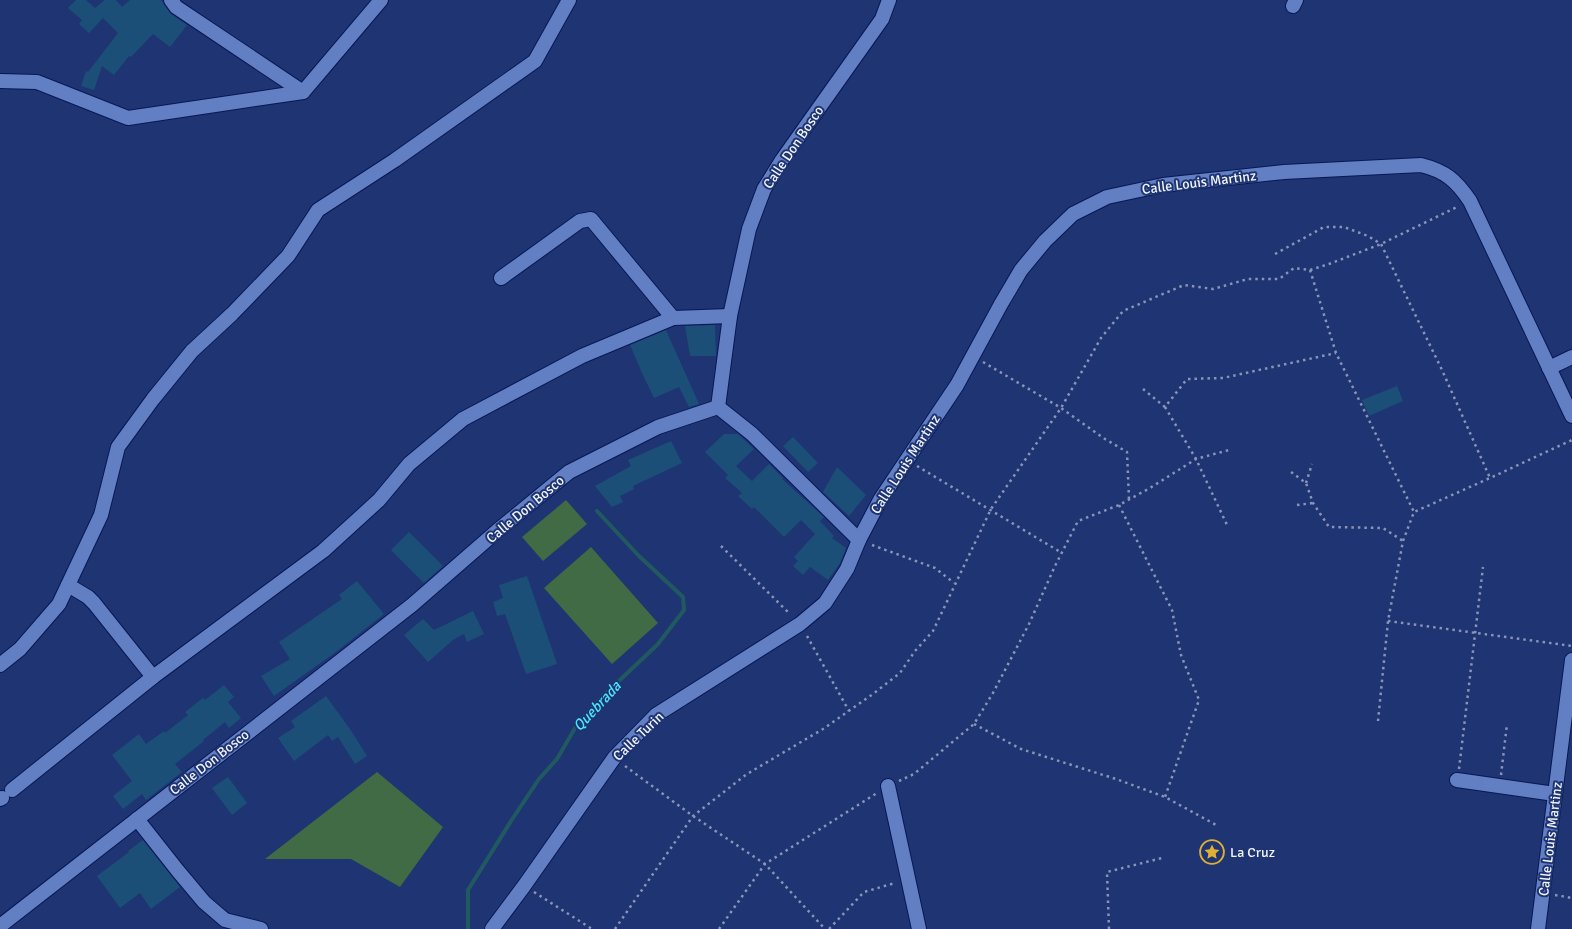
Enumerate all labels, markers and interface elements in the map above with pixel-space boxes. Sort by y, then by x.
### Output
street label: Calle Don Bosco [759,103,827,192]
street label: Calle Louis Martinz [1141,167,1257,198]
street label: Calle Louis Martinz [867,411,944,517]
street label: Calle Don Bosco [483,472,568,547]
water label: Quebrada [569,677,625,735]
street label: Calle Turin [610,708,667,765]
street label: Calle Don Bosco [166,726,252,799]
street label: Calle Louis Martinz [1535,781,1566,897]
place icon: La Cruz [1199,839,1225,865]
place label: La Cruz [1230,844,1275,861]

